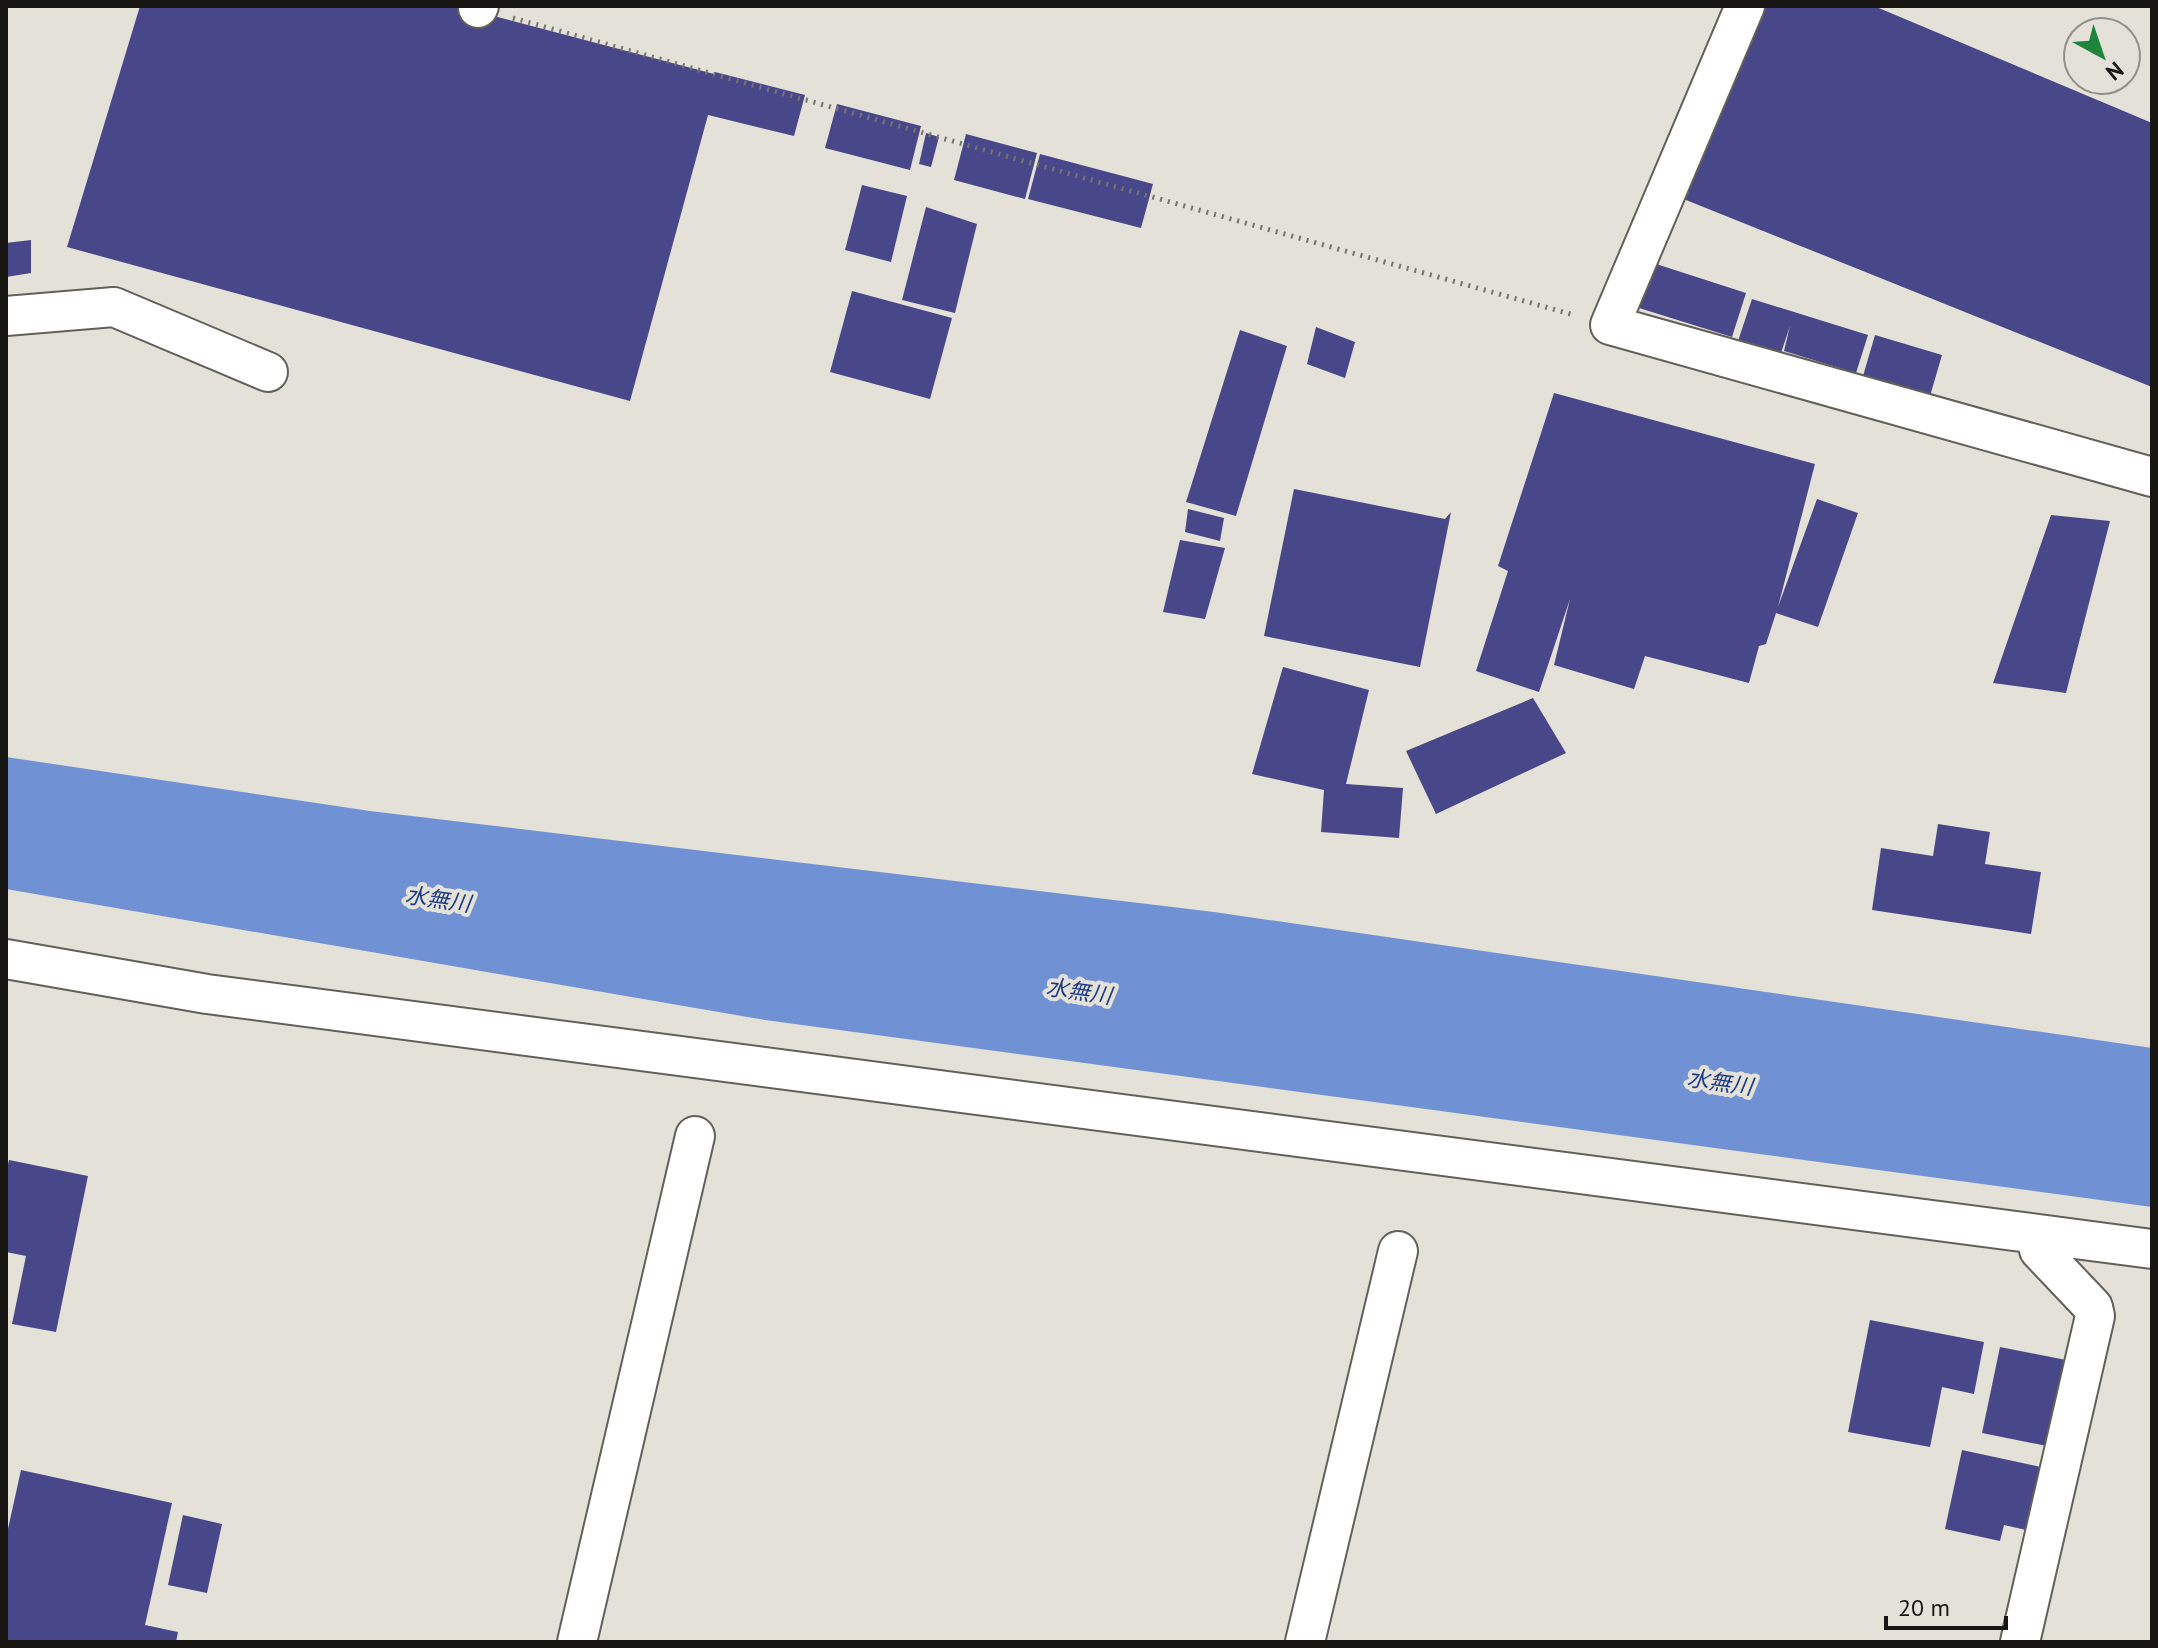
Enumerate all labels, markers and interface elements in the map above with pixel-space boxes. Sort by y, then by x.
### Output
north arrow [2062,16,2142,96]
text: N [2100,56,2129,87]
water label: 水無川 [403,881,475,918]
water label: 水無川 [1044,973,1116,1010]
water label: 水無川 [1685,1064,1757,1101]
scale bar [1886,1580,2006,1630]
text: 20 m [1898,1592,1950,1623]

